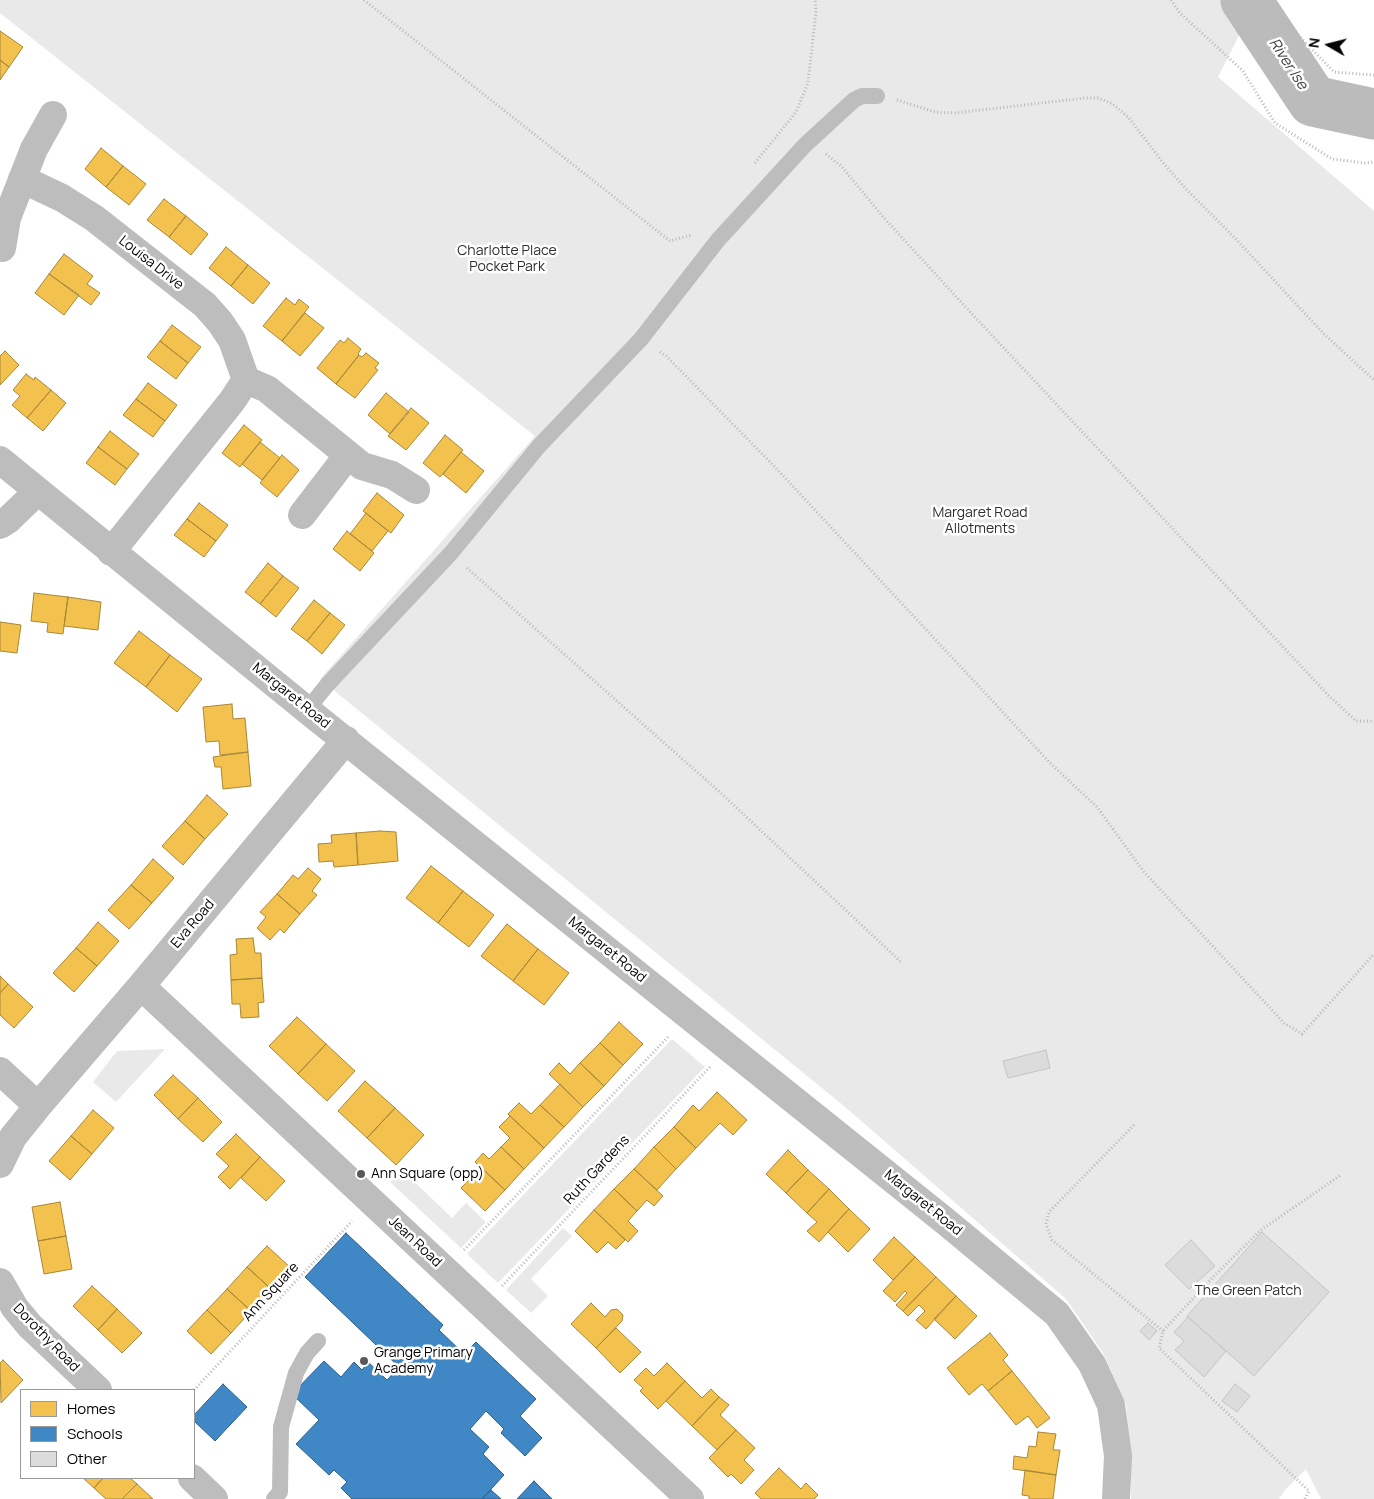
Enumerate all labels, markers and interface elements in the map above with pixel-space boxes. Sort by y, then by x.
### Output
north arrow [1304,20,1354,70]
water label: River Ise [1265,35,1311,93]
text: N [1304,37,1324,49]
street label: Louisa Drive [115,232,187,294]
park label: Charlotte Place Pocket Park [457,243,557,276]
park label: Margaret Road Allotments [932,505,1028,538]
street label: Margaret Road [249,660,333,732]
street label: Eva Road [168,896,218,952]
street label: Margaret Road [565,914,649,986]
street label: Ruth Gardens [561,1132,633,1208]
place label: Ann Square (opp) [371,1166,484,1182]
street label: Margaret Road [881,1167,965,1239]
marker: Ann Square (opp) [355,1168,367,1180]
street label: Jean Road [385,1213,445,1271]
street label: Ann Square [239,1259,303,1325]
park label: The Green Patch [1195,1283,1301,1299]
street label: Dorothy Road [9,1300,83,1376]
place label: Grange Primary Academy [374,1345,473,1378]
marker: Grange Primary Academy [358,1355,370,1367]
legend [20,1389,195,1479]
text: Homes [67,1398,115,1419]
text: Schools [67,1423,123,1444]
text: Other [67,1448,107,1469]

